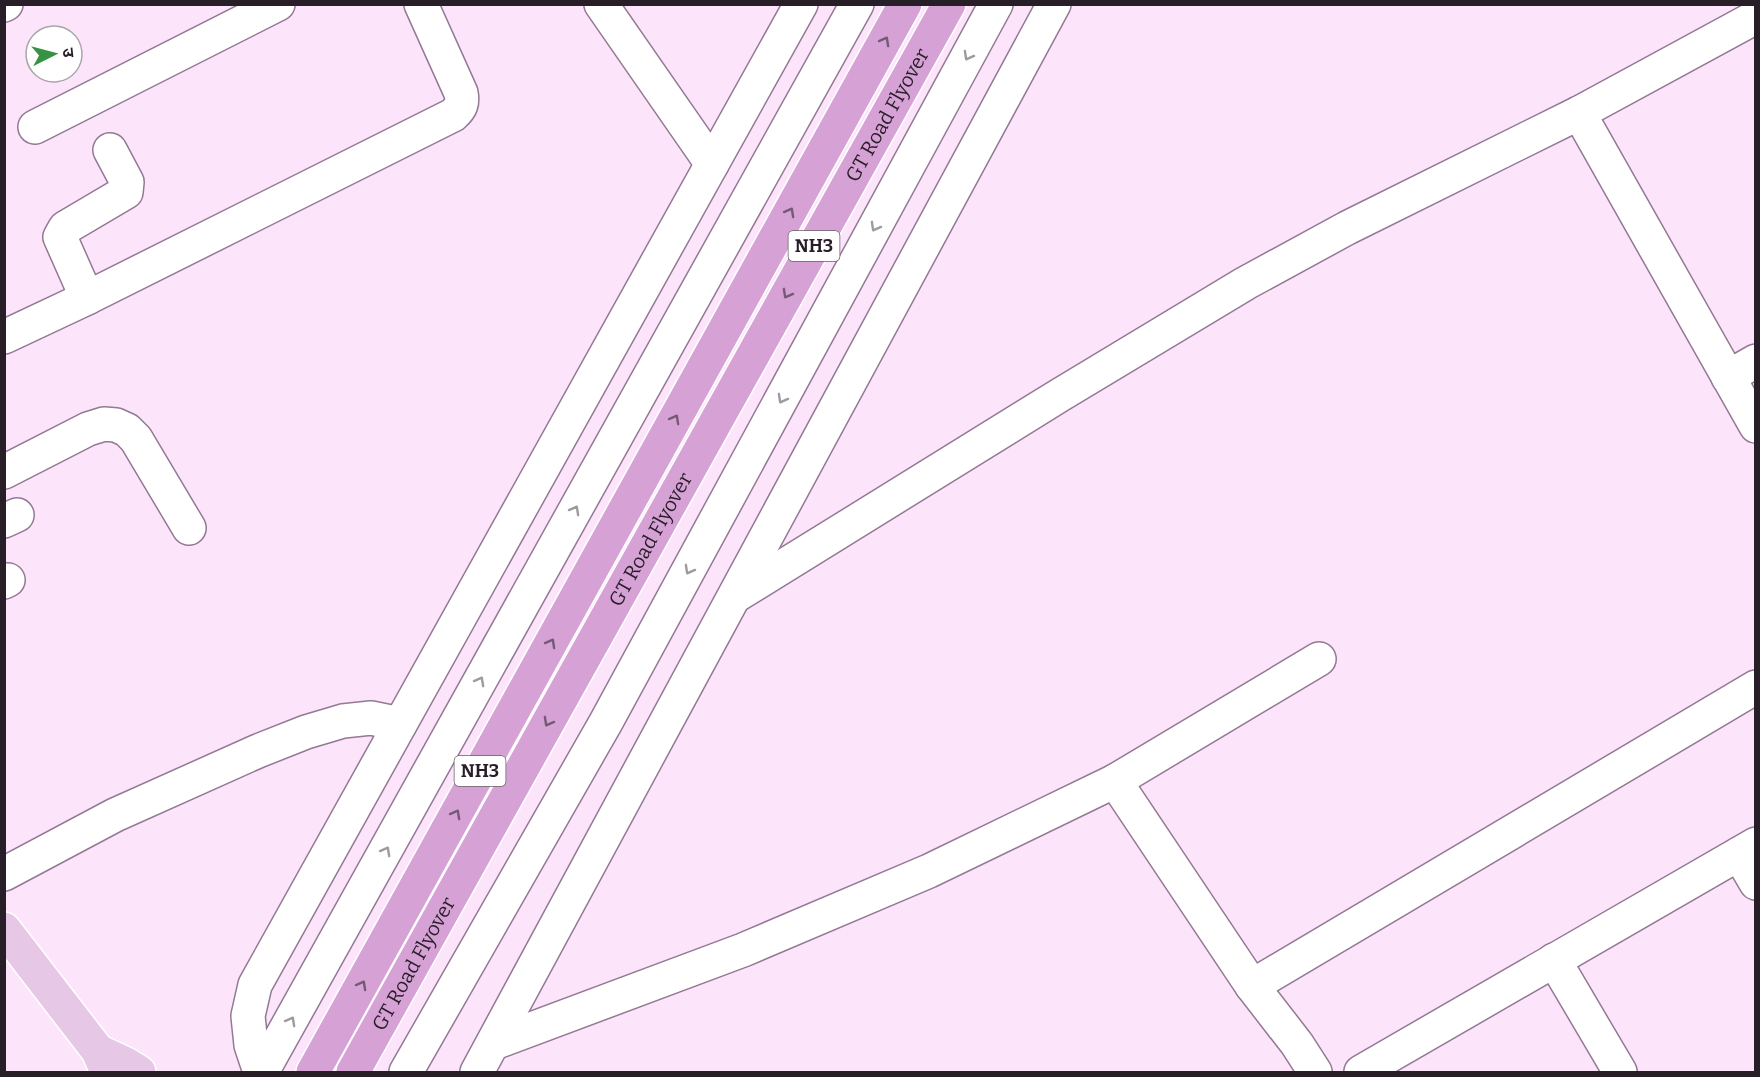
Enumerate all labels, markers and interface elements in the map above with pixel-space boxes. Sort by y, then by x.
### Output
north arrow [24,24,84,84]
one-way arrow [878,37,889,48]
street label: GT Road Flyover [840,44,934,186]
text: उ [58,47,78,59]
one-way arrow [964,50,975,60]
one-way arrow [783,208,794,218]
one-way arrow [871,221,882,231]
road number: NH3 [788,231,840,261]
one-way arrow [783,288,794,298]
one-way arrow [778,392,789,403]
one-way arrow [668,415,679,425]
street label: GT Road Flyover [603,468,697,610]
one-way arrow [568,506,579,516]
one-way arrow [685,564,696,574]
one-way arrow [544,639,555,650]
one-way arrow [473,676,485,687]
one-way arrow [544,716,555,726]
road number: NH3 [454,756,506,786]
one-way arrow [449,810,461,820]
one-way arrow [378,847,390,857]
street label: GT Road Flyover [367,893,460,1035]
one-way arrow [355,980,366,991]
one-way arrow [284,1017,295,1028]

